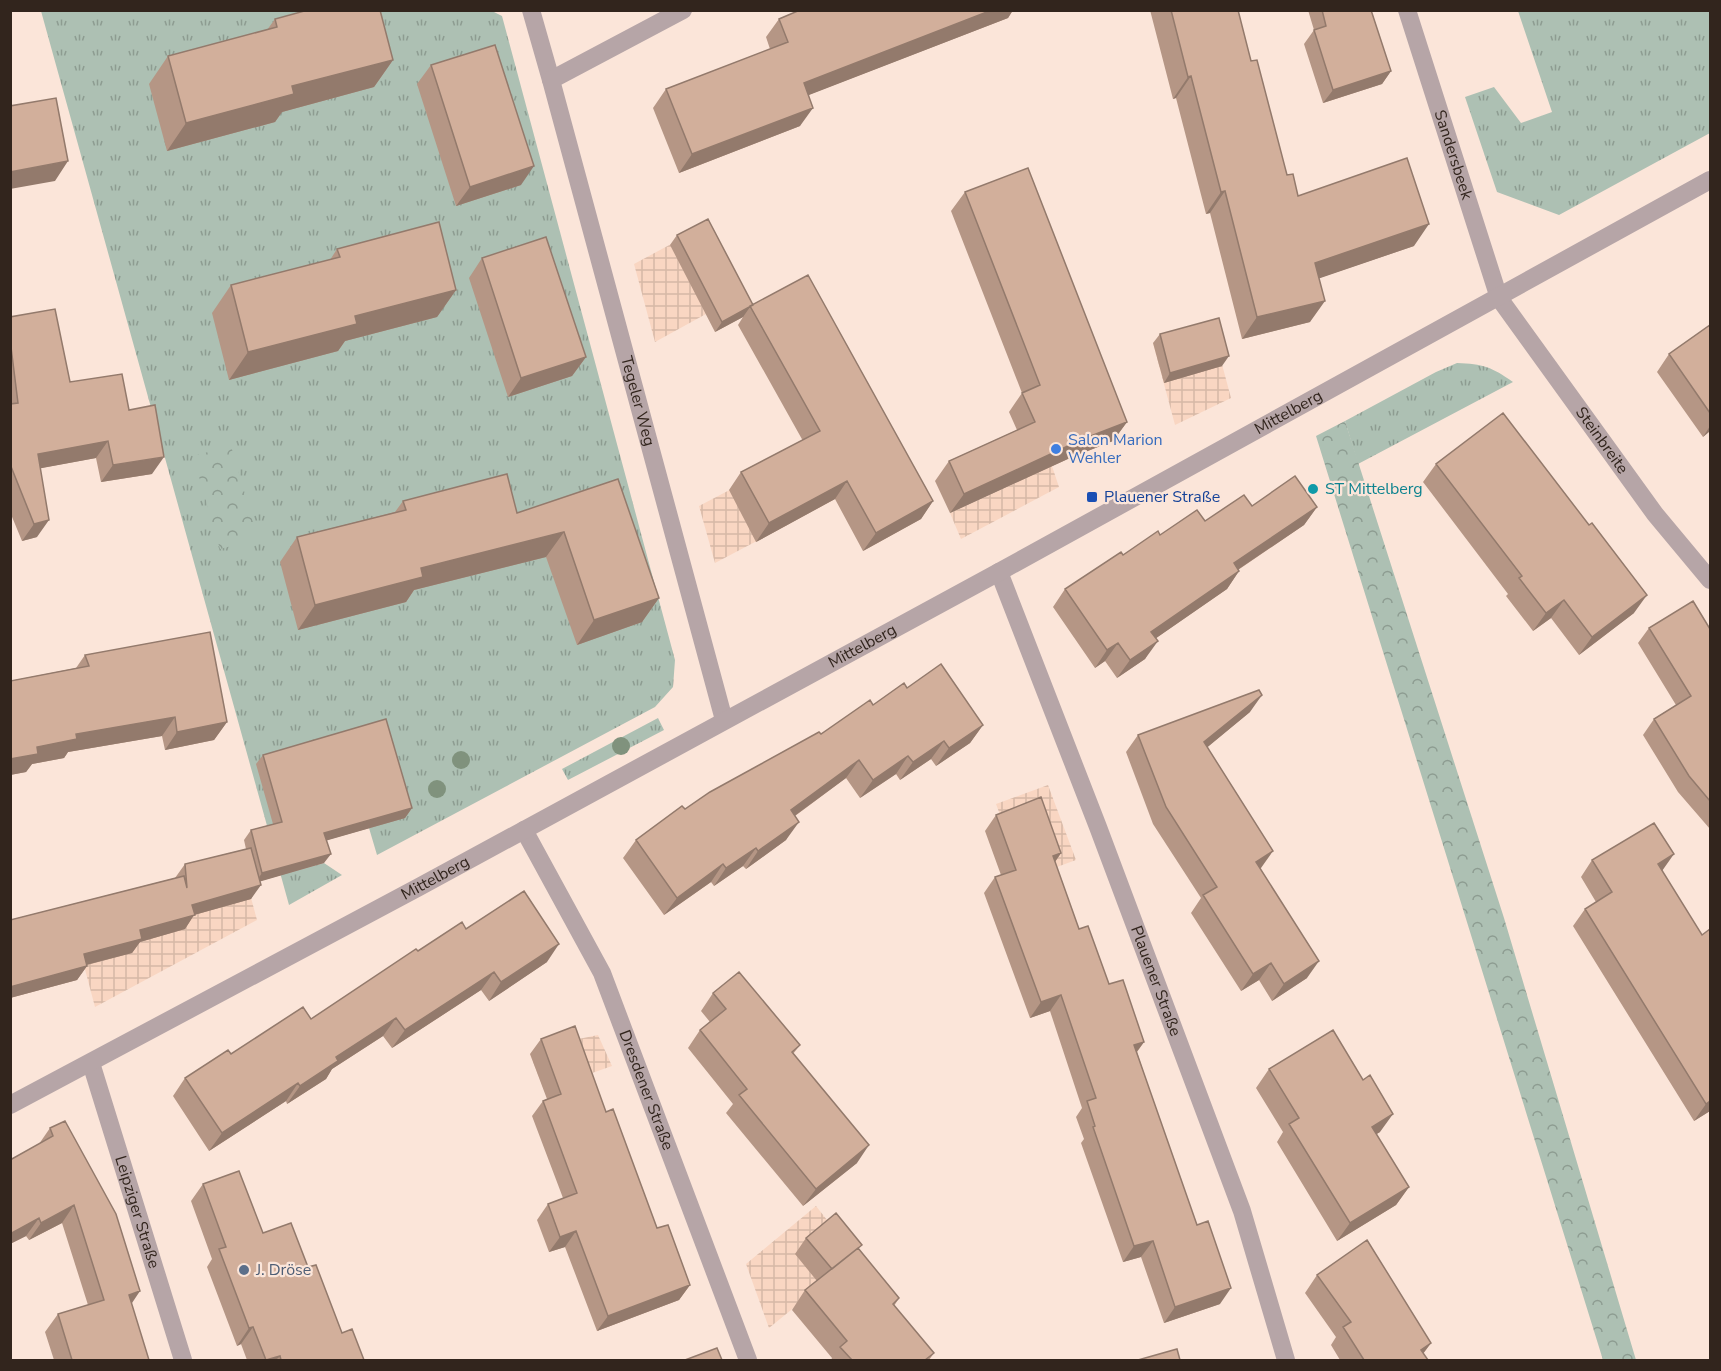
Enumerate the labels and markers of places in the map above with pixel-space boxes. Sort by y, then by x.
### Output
place label: Salon Marion Wehler [1068,429,1163,469]
marker: Salon Marion Wehler [1049,442,1063,456]
place label: ST Mittelberg [1325,478,1423,500]
marker: ST Mittelberg [1306,482,1320,496]
place label: Plauener Straße [1104,486,1220,508]
marker: Plauener Straße [1085,490,1099,504]
place label: J. Dröse [255,1259,311,1281]
marker: J. Dröse [237,1263,251,1277]

